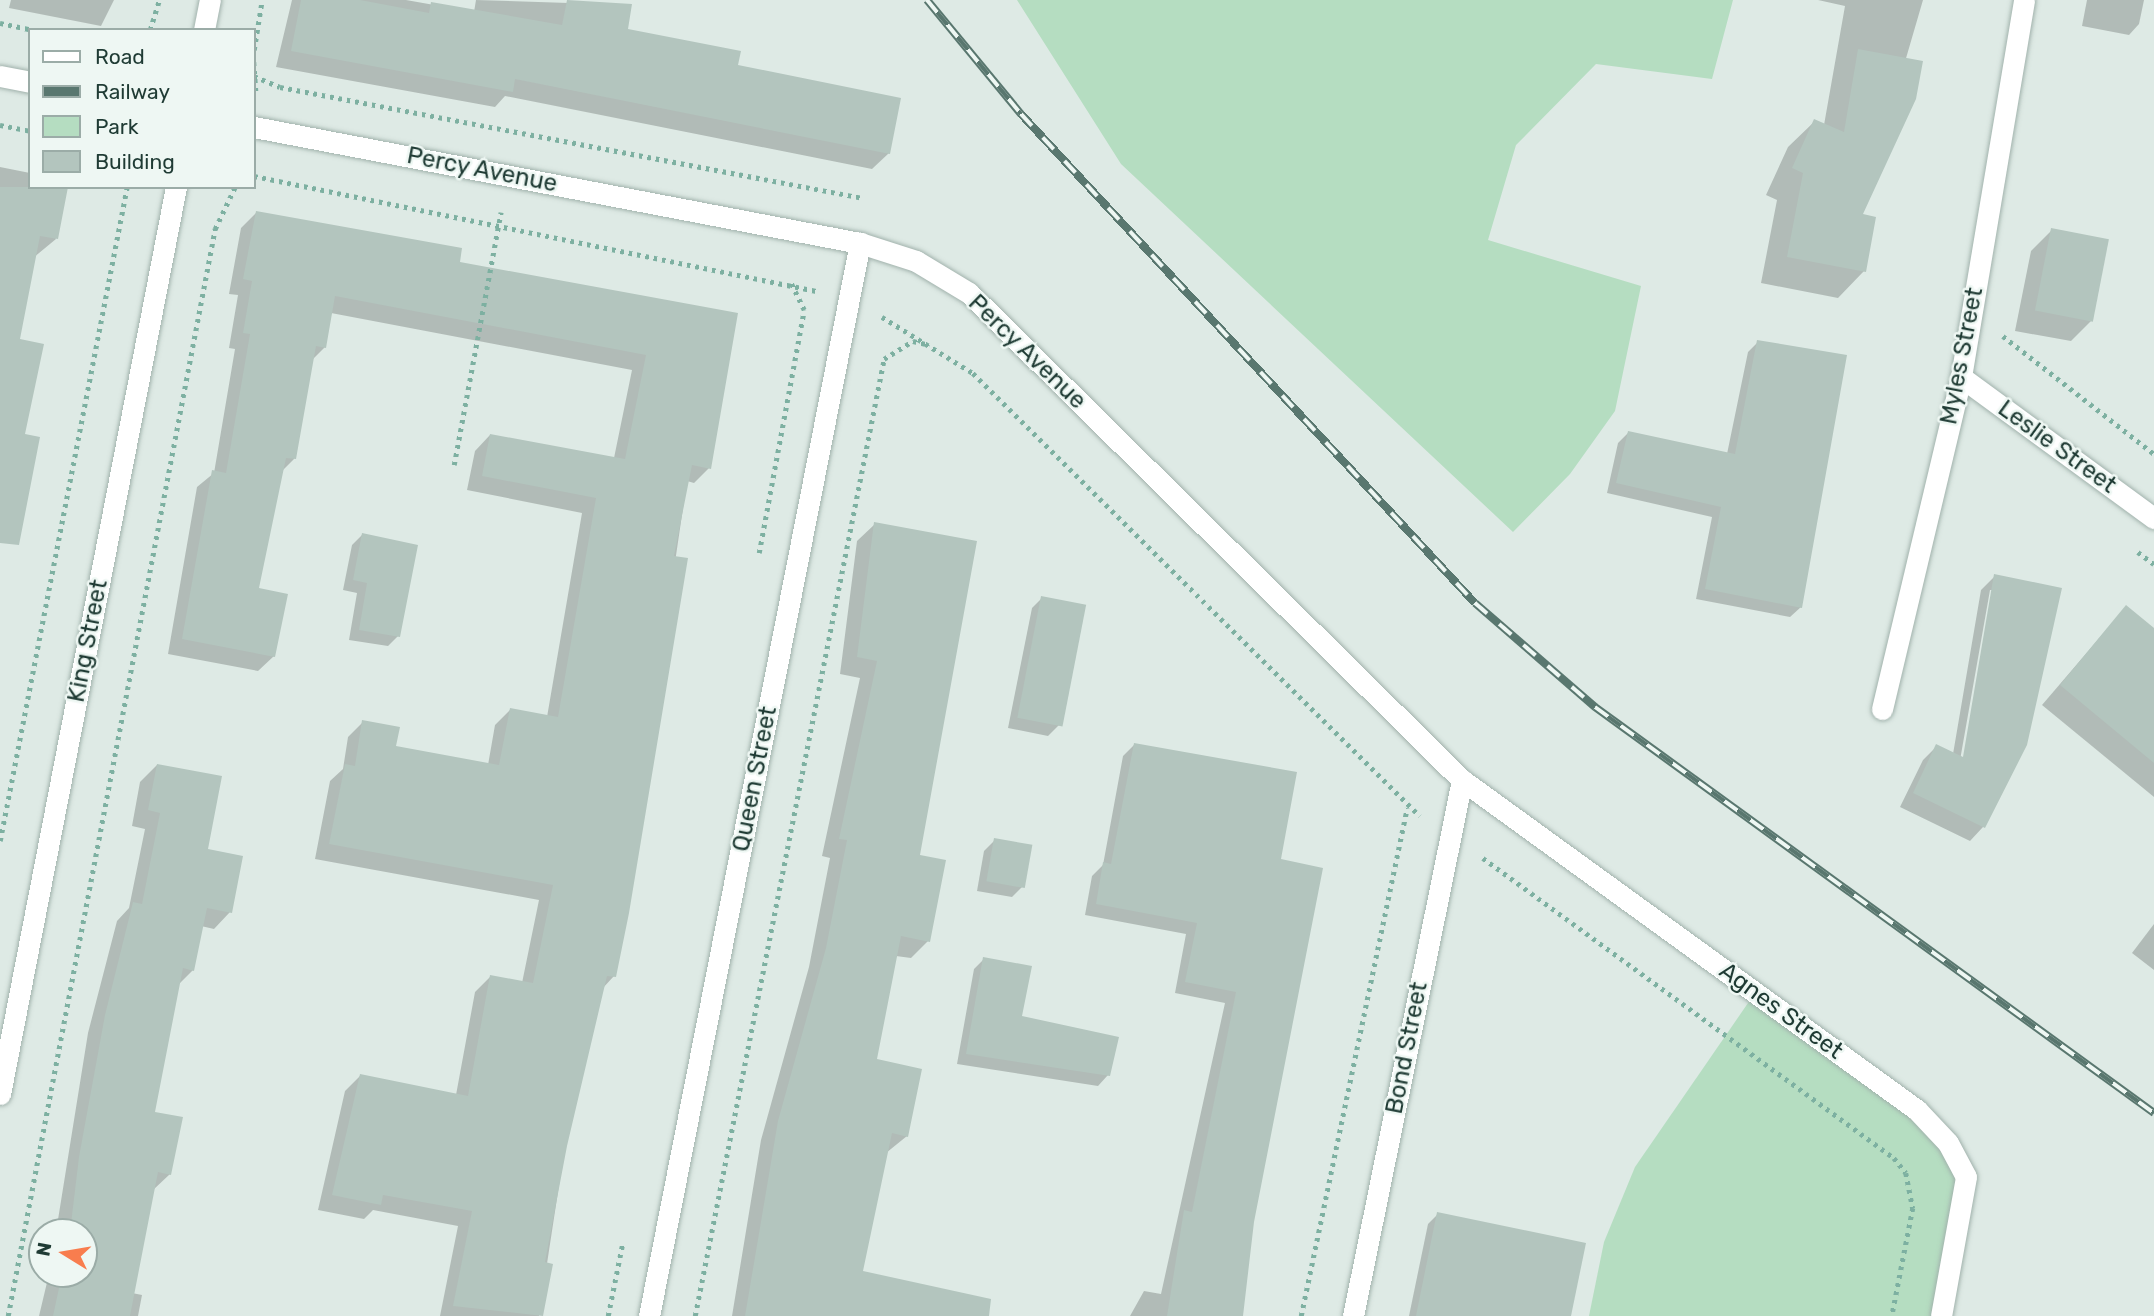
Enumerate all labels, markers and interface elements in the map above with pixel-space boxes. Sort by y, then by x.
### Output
legend [28,28,256,189]
text: Road [95,44,145,69]
text: Railway [95,79,170,104]
text: Park [95,114,139,139]
street label: Percy Avenue [404,141,560,199]
text: Building [95,149,175,174]
street label: Myles Street [1935,285,1989,427]
street label: Percy Avenue [962,288,1092,416]
street label: Leslie Street [1992,394,2122,500]
street label: King Street [62,577,114,705]
street label: Queen Street [727,704,783,854]
street label: Agnes Street [1714,957,1848,1065]
street label: Bond Street [1380,980,1434,1116]
north arrow [28,1218,98,1288]
text: N [31,1240,56,1258]

